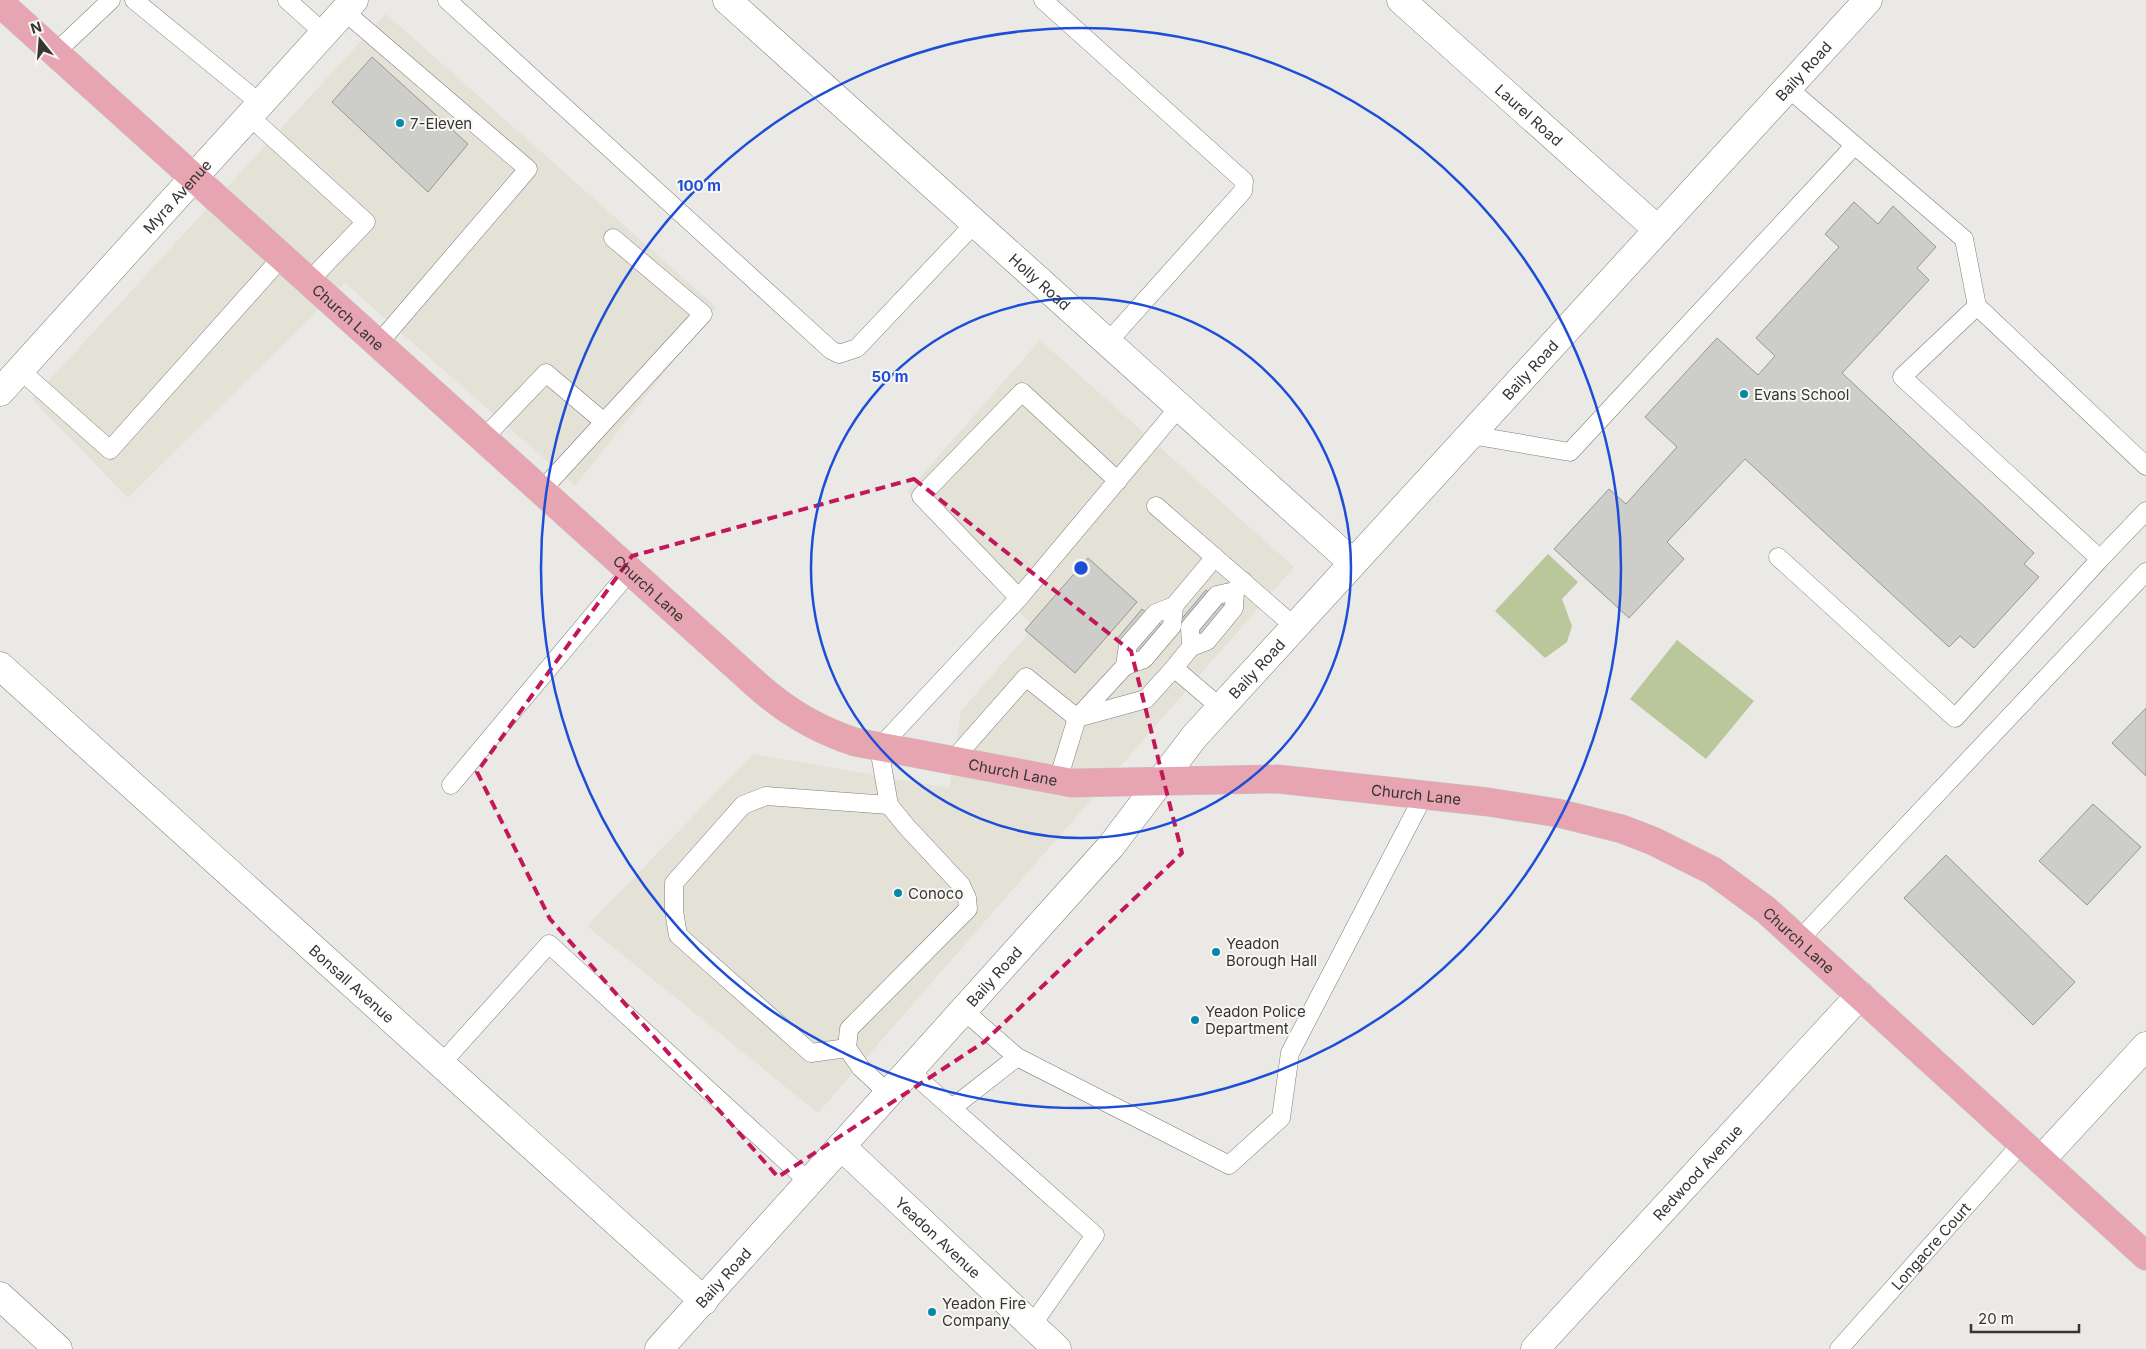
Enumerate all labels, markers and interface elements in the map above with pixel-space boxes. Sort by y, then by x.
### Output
north arrow [15,15,65,65]
text: N [28,17,44,37]
street label: Baily Road [1771,37,1835,105]
street label: Laurel Road [1492,80,1567,150]
place label: 7-Eleven [410,114,472,133]
marker: 7-Eleven [394,117,406,129]
street label: Myra Avenue [139,155,215,237]
text: 100 m [677,176,721,195]
street label: Holly Road [1005,249,1075,314]
street label: Church Lane [309,280,388,354]
street label: Baily Road [1498,336,1562,404]
text: 50 m [872,367,908,386]
place label: Evans School [1754,385,1849,404]
marker: Evans School [1738,388,1750,400]
street label: Church Lane [609,551,689,625]
centre of rings [1072,559,1090,577]
street label: Baily Road [1224,635,1289,702]
street label: Church Lane [967,754,1059,790]
street label: Church Lane [1370,780,1462,808]
place label: Conoco [908,884,963,903]
marker: Conoco [892,887,904,899]
street label: Church Lane [1759,903,1839,978]
place label: Yeadon Borough Hall [1226,934,1317,970]
street label: Bonsall Avenue [305,940,399,1027]
street label: Baily Road [962,942,1026,1010]
marker: Yeadon Borough Hall [1210,946,1222,958]
place label: Yeadon Police Department [1205,1002,1306,1038]
marker: Yeadon Police Department [1189,1014,1201,1026]
street label: Redwood Avenue [1649,1120,1746,1224]
street label: Yeadon Avenue [891,1193,985,1282]
street label: Longacre Court [1887,1198,1975,1293]
street label: Baily Road [691,1244,755,1312]
place label: Yeadon Fire Company [942,1294,1026,1330]
scale bar [1971,1302,2078,1334]
marker: Yeadon Fire Company [926,1306,938,1318]
text: 20 m [1978,1309,2014,1328]

